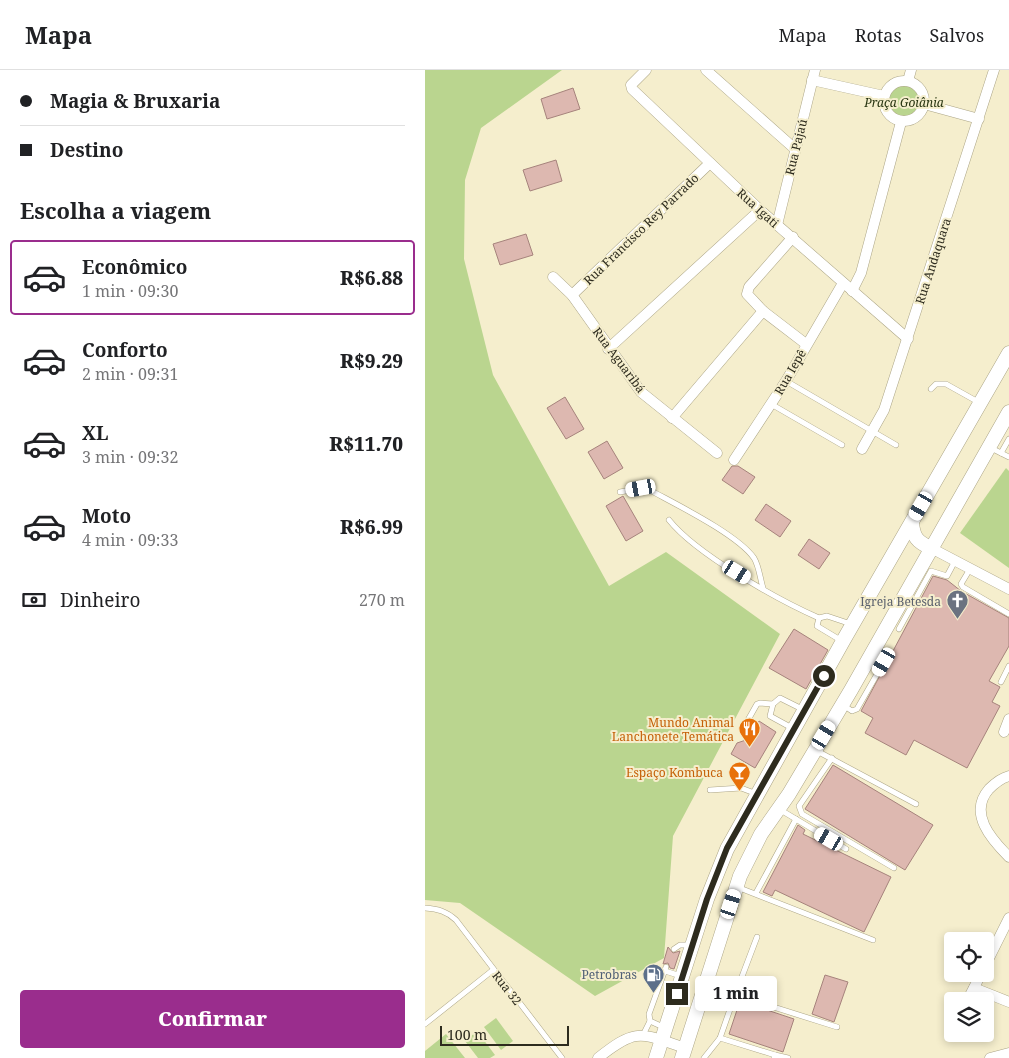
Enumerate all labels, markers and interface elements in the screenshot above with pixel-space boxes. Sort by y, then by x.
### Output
text: Mapa [25,18,92,51]
text: Mapa [779,23,827,47]
text: Rotas [855,23,902,47]
text: Salvos [930,23,984,47]
text: Magia & Bruxaria [50,88,220,114]
park label: Praça Goiânia [863,94,944,111]
street label: Rua Pajaú [781,117,811,177]
text: Destino [50,137,123,163]
street label: Rua Francisco Rey Parrado [580,169,702,289]
street label: Rua Igati [733,185,783,231]
text: Escolha a viagem [20,195,211,225]
street label: Rua Andaquara [911,216,955,306]
text: Econômico [82,254,188,280]
icon: car [22,255,67,300]
text: R$6.88 [340,265,403,291]
text: 1 min · 09:30 [82,280,178,302]
street label: Rua Aguaribá [589,324,649,396]
text: Conforto [82,337,168,363]
icon: car [22,338,67,383]
street label: Rua Iepê [770,346,810,398]
text: R$9.29 [340,348,403,374]
text: 2 min · 09:31 [82,363,178,385]
text: XL [82,420,108,446]
icon: car [22,421,67,466]
text: R$11.70 [329,431,403,457]
text: 3 min · 09:32 [82,446,178,468]
car [624,478,657,498]
car [907,489,934,523]
text: Moto [82,503,131,529]
icon: car [22,504,67,549]
text: R$6.99 [340,514,403,540]
text: 4 min · 09:33 [82,529,178,551]
car [720,558,753,586]
icon: cash [20,586,48,614]
text: Dinheiro [60,587,140,613]
text: 270 m [359,589,405,611]
church icon: Igreja Betesda [945,589,969,620]
place label: Igreja Betesda [860,593,941,610]
car [870,645,897,679]
route start [813,665,835,687]
place label: Mundo Animal Lanchonete Temática [612,714,734,745]
restaurant icon: Mundo Animal Lanchonete Temática [738,717,762,748]
car [809,718,838,752]
bar icon: Espaço Kombuca [727,760,751,791]
place label: Espaço Kombuca [626,764,723,781]
car [812,825,845,853]
car [719,887,742,921]
map controls [944,932,994,1042]
button: locate [944,932,994,982]
fuel station icon: Petrobras [641,962,665,993]
place label: Petrobras [582,966,637,983]
street label: Rua 32 [488,967,526,1009]
callout: 1 min [695,976,777,1012]
text: 1 min [713,982,759,1004]
route end [666,983,688,1005]
button: Confirmar [20,990,405,1048]
button: layers [944,992,994,1042]
scale bar [440,1023,569,1046]
text: 100 m [447,1025,487,1044]

